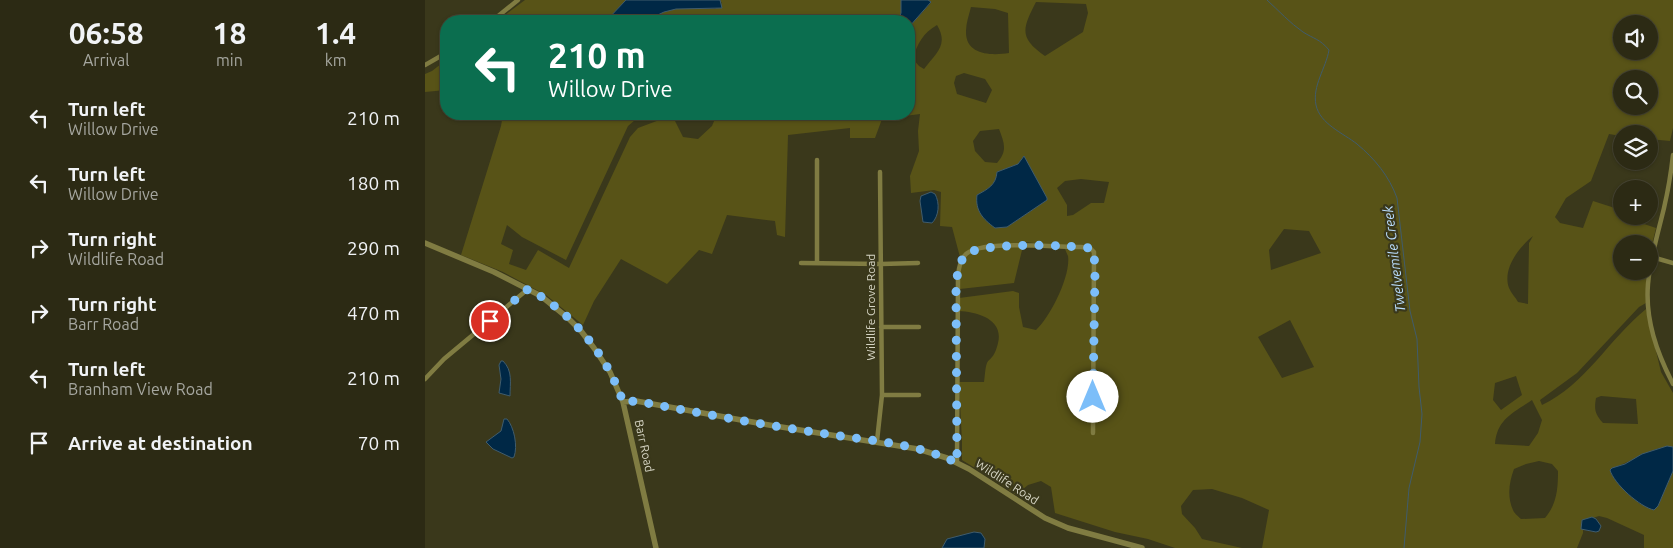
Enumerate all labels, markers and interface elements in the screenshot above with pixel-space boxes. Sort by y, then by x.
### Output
map controls [1613,15,1658,280]
button: sound [1613,15,1658,60]
text: 06:58 [69,16,144,50]
text: 18 [212,16,246,50]
text: 1.4 [315,16,356,50]
icon: left [465,35,530,100]
text: 210 m [548,35,646,75]
text: Arrival [83,51,130,69]
text: min [216,51,243,69]
text: km [325,51,347,69]
button: search [1613,70,1658,115]
text: Willow Drive [548,76,673,101]
text: Turn left [68,98,146,120]
icon: left [25,104,53,132]
text: 210 m [347,107,400,129]
text: Willow Drive [68,120,159,138]
button: layers [1613,125,1658,170]
text: Turn left [68,163,146,185]
icon: left [25,169,53,197]
text: 180 m [347,172,400,194]
button: + [1613,180,1658,225]
text: Willow Drive [68,185,159,203]
water label: Twelvemile Creek [1379,204,1408,313]
text: Turn right [68,228,156,250]
icon: right [25,234,53,262]
button: − [1613,235,1658,280]
text: 290 m [347,237,400,259]
text: Wildlife Road [68,250,164,268]
street label: Wildlife Grove Road [864,254,877,360]
text: Turn right [68,293,156,315]
icon: right [25,299,53,327]
pin [469,300,511,342]
text: 470 m [347,302,400,324]
icon: arrive [476,307,504,335]
text: Barr Road [68,315,139,333]
text: Turn left [68,358,146,380]
icon: left [25,364,53,392]
text: 210 m [347,367,400,389]
position arrow [1066,370,1118,422]
text: Branham View Road [68,380,213,398]
street label: Barr Road [633,418,656,473]
icon: arrive [25,429,53,457]
text: Arrive at destination [68,432,253,454]
text: 70 m [358,432,400,454]
street label: Wildlife Road [974,457,1041,507]

